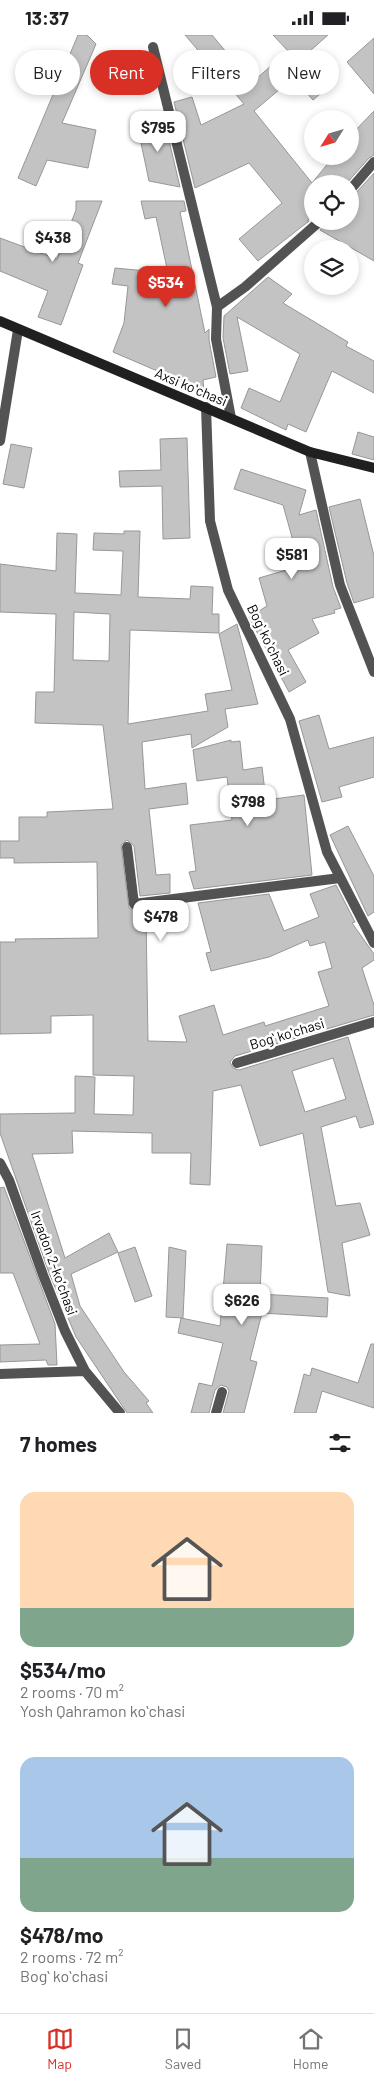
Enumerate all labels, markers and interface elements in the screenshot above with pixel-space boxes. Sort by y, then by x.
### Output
text: 13:37 [25,6,69,29]
chip: Buy [15,50,80,95]
chip: Rent [90,50,163,95]
chip: Filters [173,50,259,95]
chip: New [269,50,339,95]
north arrow [304,110,359,165]
map controls [304,110,359,295]
pin: $795 [128,111,188,153]
text: $795 [141,117,175,136]
button: locate [304,175,359,230]
pin: $438 [23,221,83,263]
text: $438 [35,227,71,246]
button: layers [304,240,359,295]
pin: $534 [136,265,196,308]
text: $534 [148,272,184,291]
street label: Axsi koʻchasi [152,364,230,409]
pin: $581 [262,537,322,580]
text: $581 [276,544,308,563]
street label: Bogʻ koʻchasi [244,601,293,678]
pin: $798 [218,785,278,827]
text: $798 [231,791,265,810]
pin: $478 [131,899,191,942]
text: $478 [144,906,178,925]
street label: Bogʻ koʻchasi [247,1014,326,1053]
street label: Irvadon 2-koʼchasi [28,1208,81,1317]
pin: $626 [212,1283,272,1326]
text: $626 [224,1290,260,1309]
icon: filters [326,1429,354,1457]
text: 7 homes [20,1431,97,1456]
icon: home [142,1524,232,1614]
text: $534/mo [20,1657,106,1682]
text: 2 rooms · 70 m² [20,1682,124,1701]
text: Yosh Qahramon koʻchasi [20,1701,185,1720]
icon: home [142,1789,232,1879]
text: $478/mo [20,1922,103,1947]
text: 2 rooms · 72 m² [20,1947,123,1966]
text: Bogʻ koʻchasi [20,1966,108,1985]
tab: Map [46,2025,74,2072]
tab: Saved [165,2025,202,2072]
tab: Home [293,2025,328,2072]

